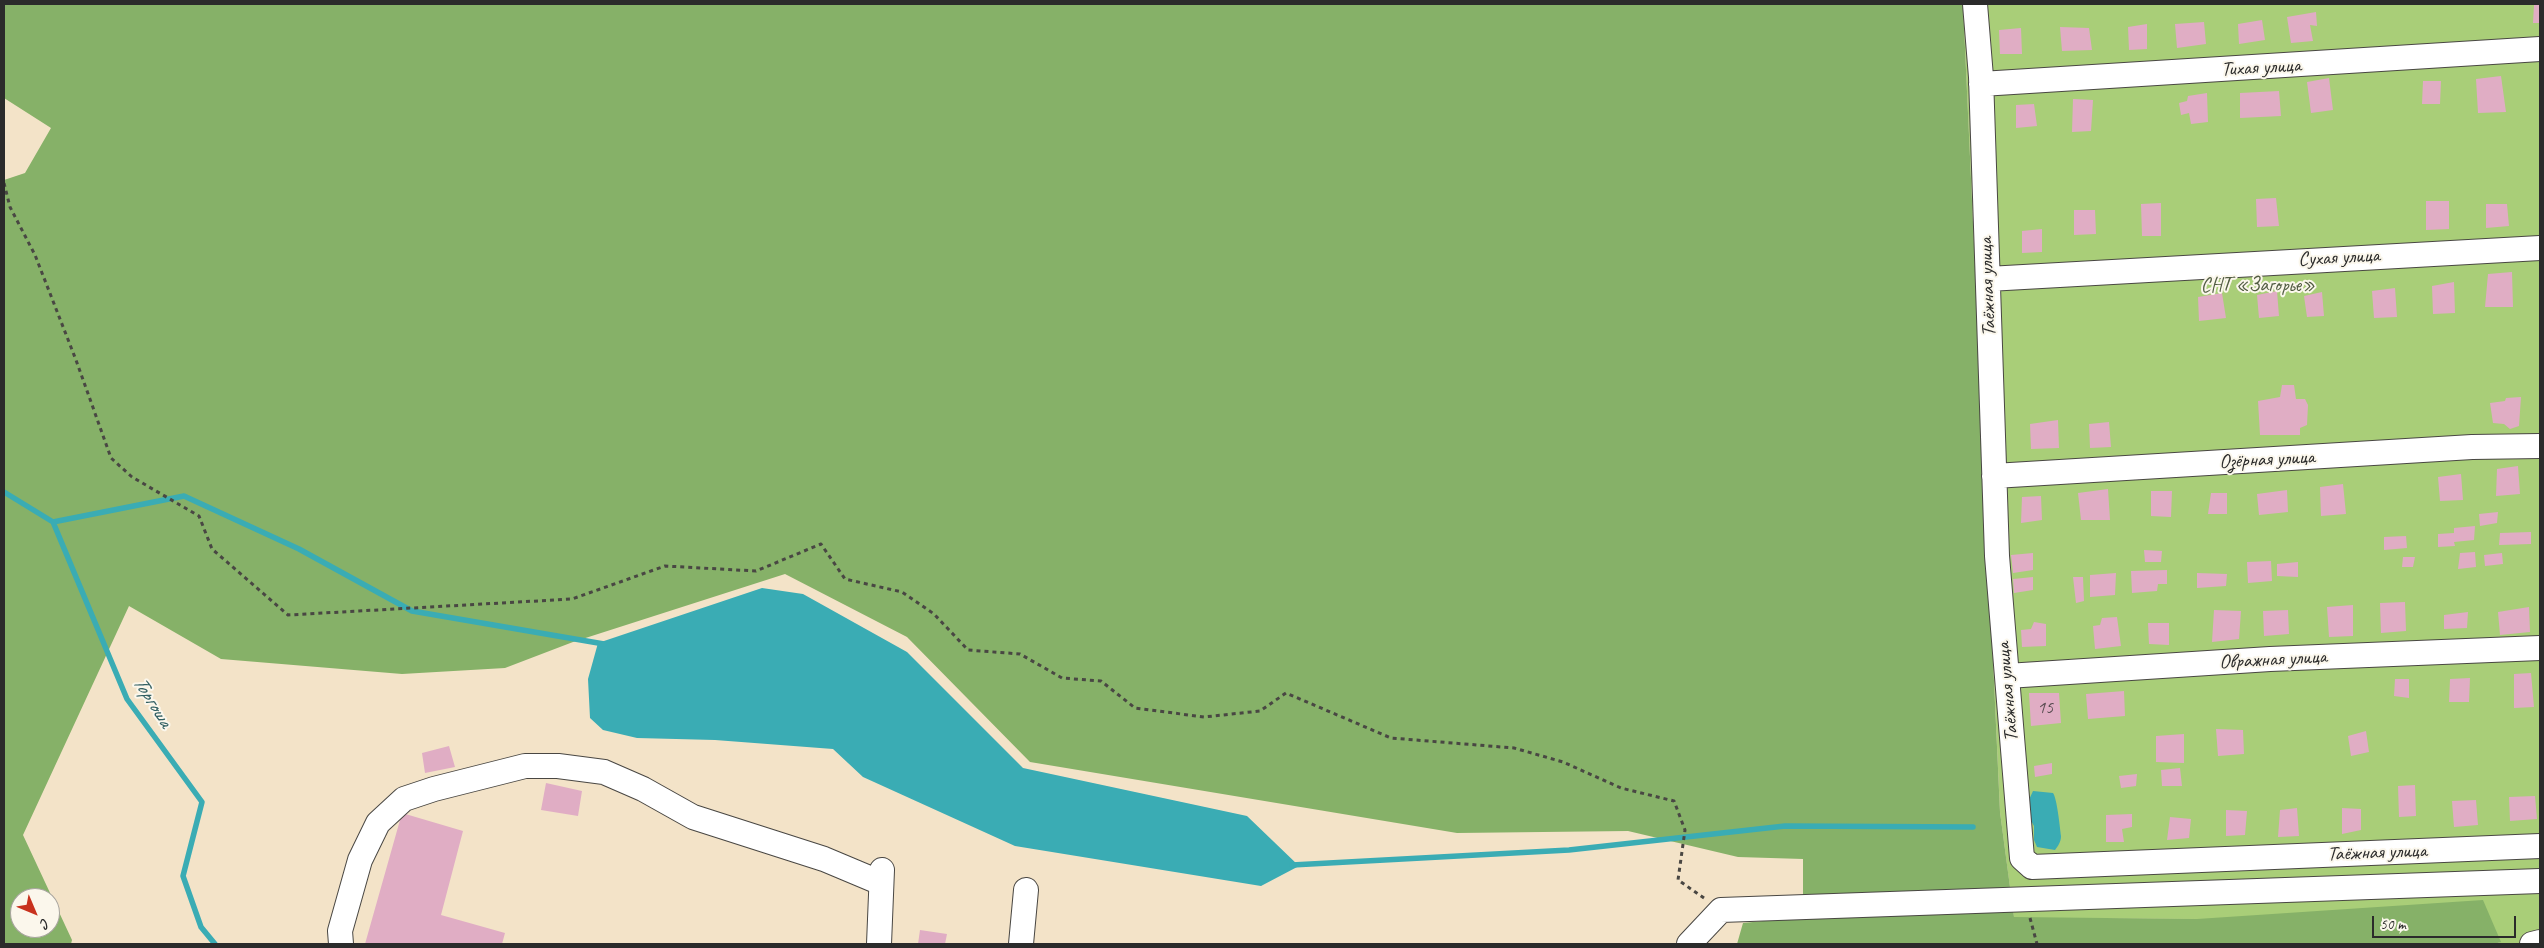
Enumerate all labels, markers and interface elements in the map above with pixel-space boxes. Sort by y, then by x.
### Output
street label: Тихая улица [2221,54,2301,82]
street label: Таёжная улица [1974,237,2002,337]
street label: Сухая улица [2298,244,2380,272]
park label: СНТ «Загорье» [2201,274,2315,298]
street label: Озёрная улица [2219,446,2315,474]
street label: Таёжная улица [1992,641,2024,743]
street label: Овражная улица [2219,645,2327,675]
water label: Торгоша [126,672,178,732]
house number: 15 [2037,697,2053,719]
street label: Таёжная улица [2327,839,2427,867]
north arrow [10,888,60,938]
scale bar [2374,906,2518,938]
text: С [37,915,54,932]
text: 50 m [2380,915,2406,934]

